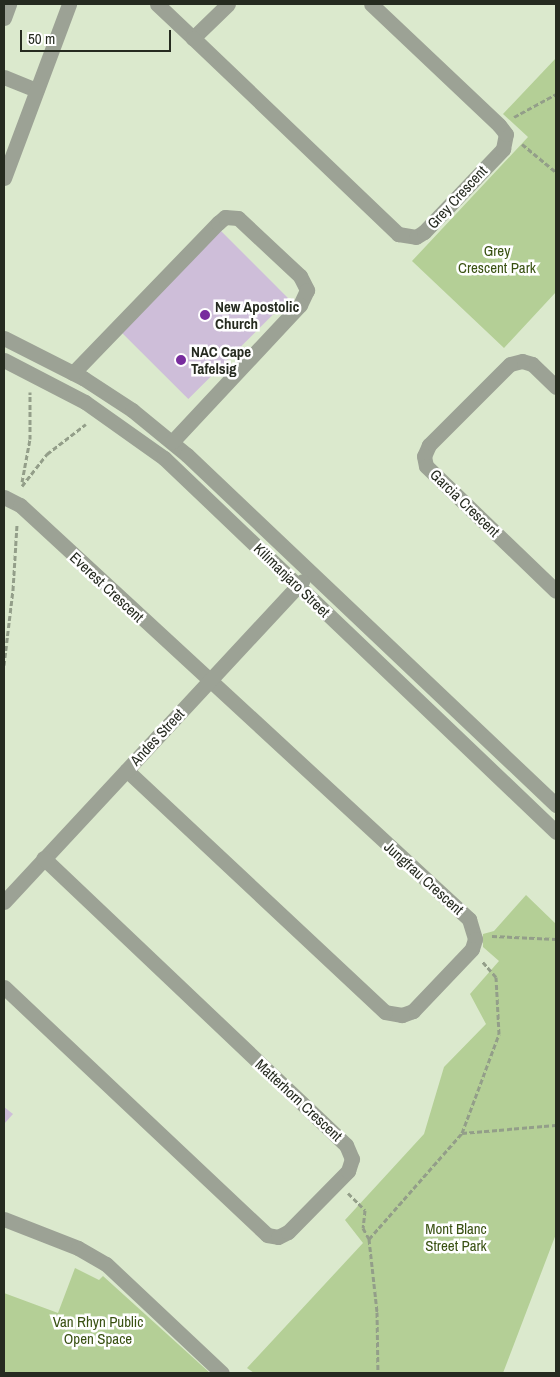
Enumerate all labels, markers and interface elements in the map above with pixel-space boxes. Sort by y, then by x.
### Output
scale bar [22,20,174,52]
text: 50 m [28,28,55,49]
street label: Grey Crescent [423,162,491,232]
park label: Grey Crescent Park [458,241,536,276]
place label: New Apostolic Church [215,297,300,332]
marker: New Apostolic Church [199,309,211,321]
place label: NAC Cape Tafelsig [191,342,251,377]
marker: NAC Cape Tafelsig [175,354,187,366]
street label: Garcia Crescent [427,465,503,541]
street label: Kilimanjaro Street [250,539,334,621]
street label: Everest Crescent [66,548,148,626]
street label: Andes Street [126,705,188,769]
street label: Jungfrau Crescent [381,838,467,918]
street label: Matterhorn Crescent [252,1055,346,1145]
park label: Mont Blanc Street Park [425,1219,487,1254]
park label: Van Rhyn Public Open Space [53,1312,143,1347]

